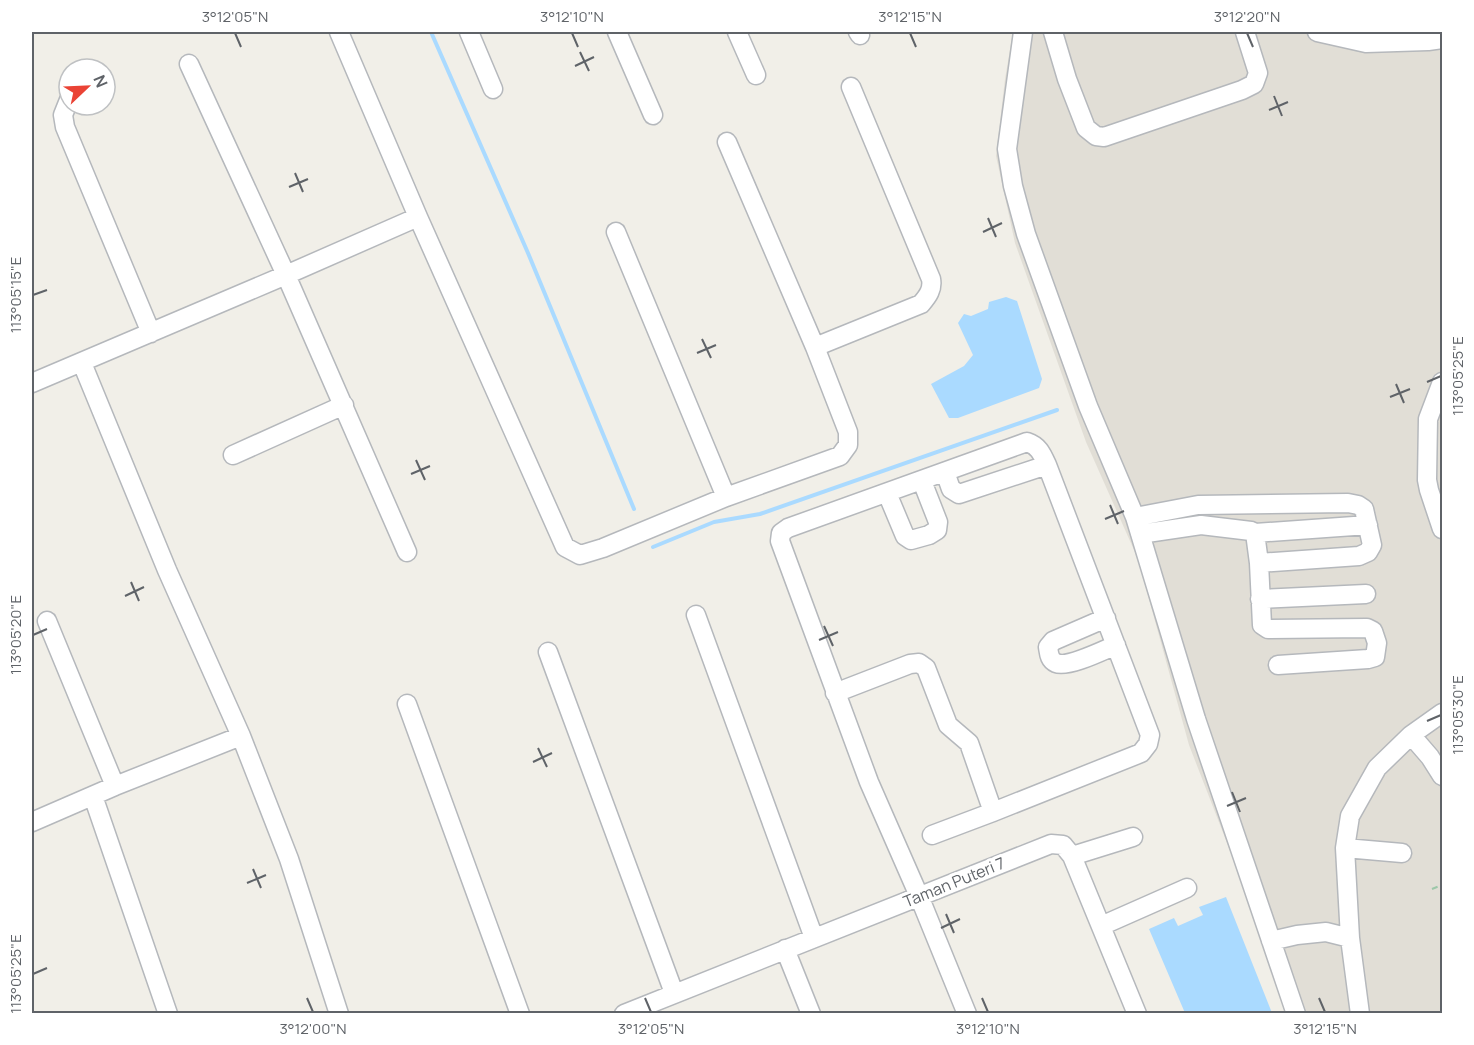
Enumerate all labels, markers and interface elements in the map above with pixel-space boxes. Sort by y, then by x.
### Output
text: 3°12'05"N [202,6,268,27]
text: 3°12'10"N [540,6,604,27]
text: 3°12'15"N [878,6,942,27]
text: 3°12'20"N [1214,6,1280,27]
north arrow [57,57,117,117]
text: N [88,72,113,91]
text: 113°05'15"E [5,257,26,333]
text: 113°05'25"E [1447,336,1468,416]
text: 113°05'20"E [5,595,26,675]
text: 113°05'30"E [1447,675,1468,755]
street label: Taman Puteri 7 [900,852,1008,912]
text: 113°05'25"E [5,934,26,1014]
text: 3°12'00"N [279,1018,347,1039]
text: 3°12'05"N [618,1018,684,1039]
text: 3°12'10"N [956,1018,1020,1039]
text: 3°12'15"N [1293,1018,1357,1039]

